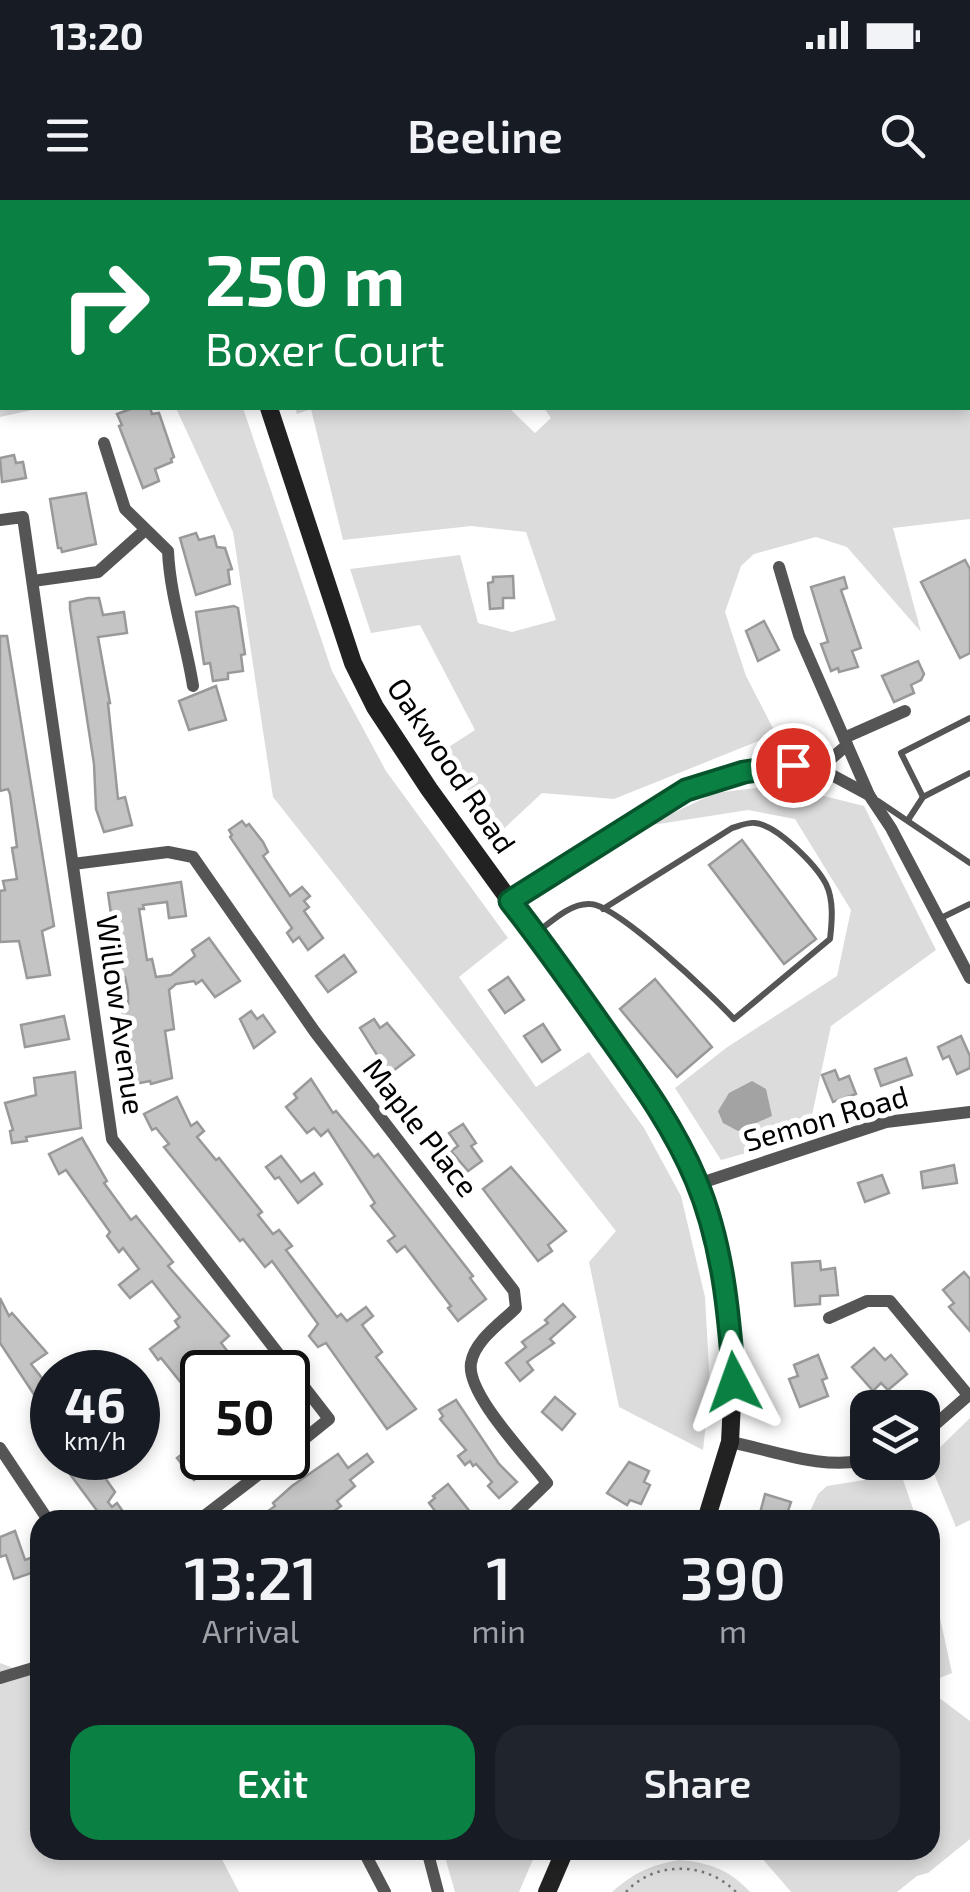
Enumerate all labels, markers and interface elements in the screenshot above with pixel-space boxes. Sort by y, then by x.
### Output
text: 13:20 [50,12,144,58]
icon: menu [40,108,95,163]
text: Beeline [407,108,563,162]
icon: search [875,108,930,163]
text: 250 m [205,236,405,320]
icon: right [40,240,170,370]
text: Boxer Court [205,321,445,375]
street label: Oakwood Road [381,670,524,859]
pin [751,723,836,808]
icon: arrive [766,738,821,793]
street label: Willow Avenue [90,913,154,1117]
street label: Maple Place [356,1050,487,1203]
street label: Semon Road [739,1076,912,1158]
position arrow [682,1330,786,1434]
speed limit sign: 50 [180,1350,310,1480]
text: 46 [64,1373,126,1433]
map controls [850,1390,940,1480]
button: layers [850,1390,940,1480]
text: km/h [64,1425,126,1455]
text: 13:21 [184,1540,317,1612]
text: 1 [486,1540,511,1612]
text: 390 [680,1540,786,1612]
text: Arrival [202,1611,299,1649]
text: min [471,1611,526,1649]
text: m [719,1611,747,1649]
button: Exit [70,1725,475,1840]
button: Share [495,1725,900,1840]

